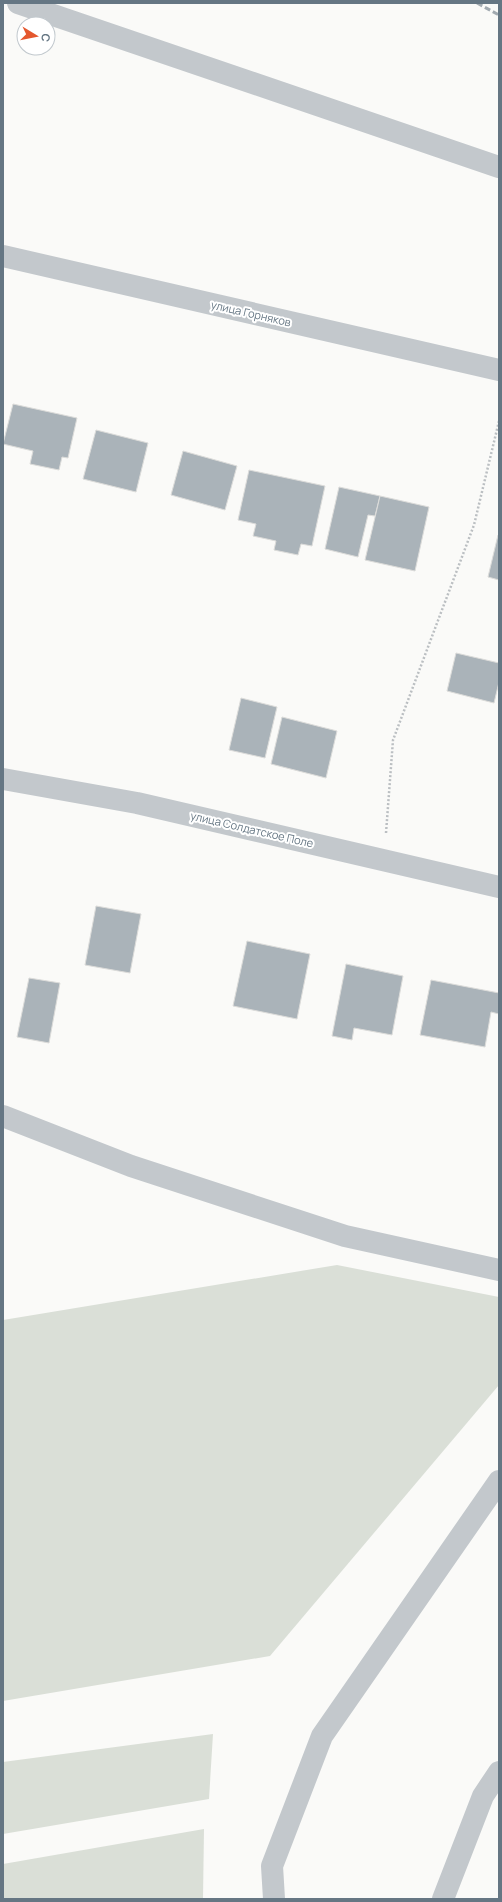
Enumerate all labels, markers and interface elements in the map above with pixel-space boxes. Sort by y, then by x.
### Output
north arrow [16,16,56,56]
text: С [38,33,54,43]
street label: улица Горняков [210,297,293,330]
street label: улица Солдатское Поле [189,808,315,851]

